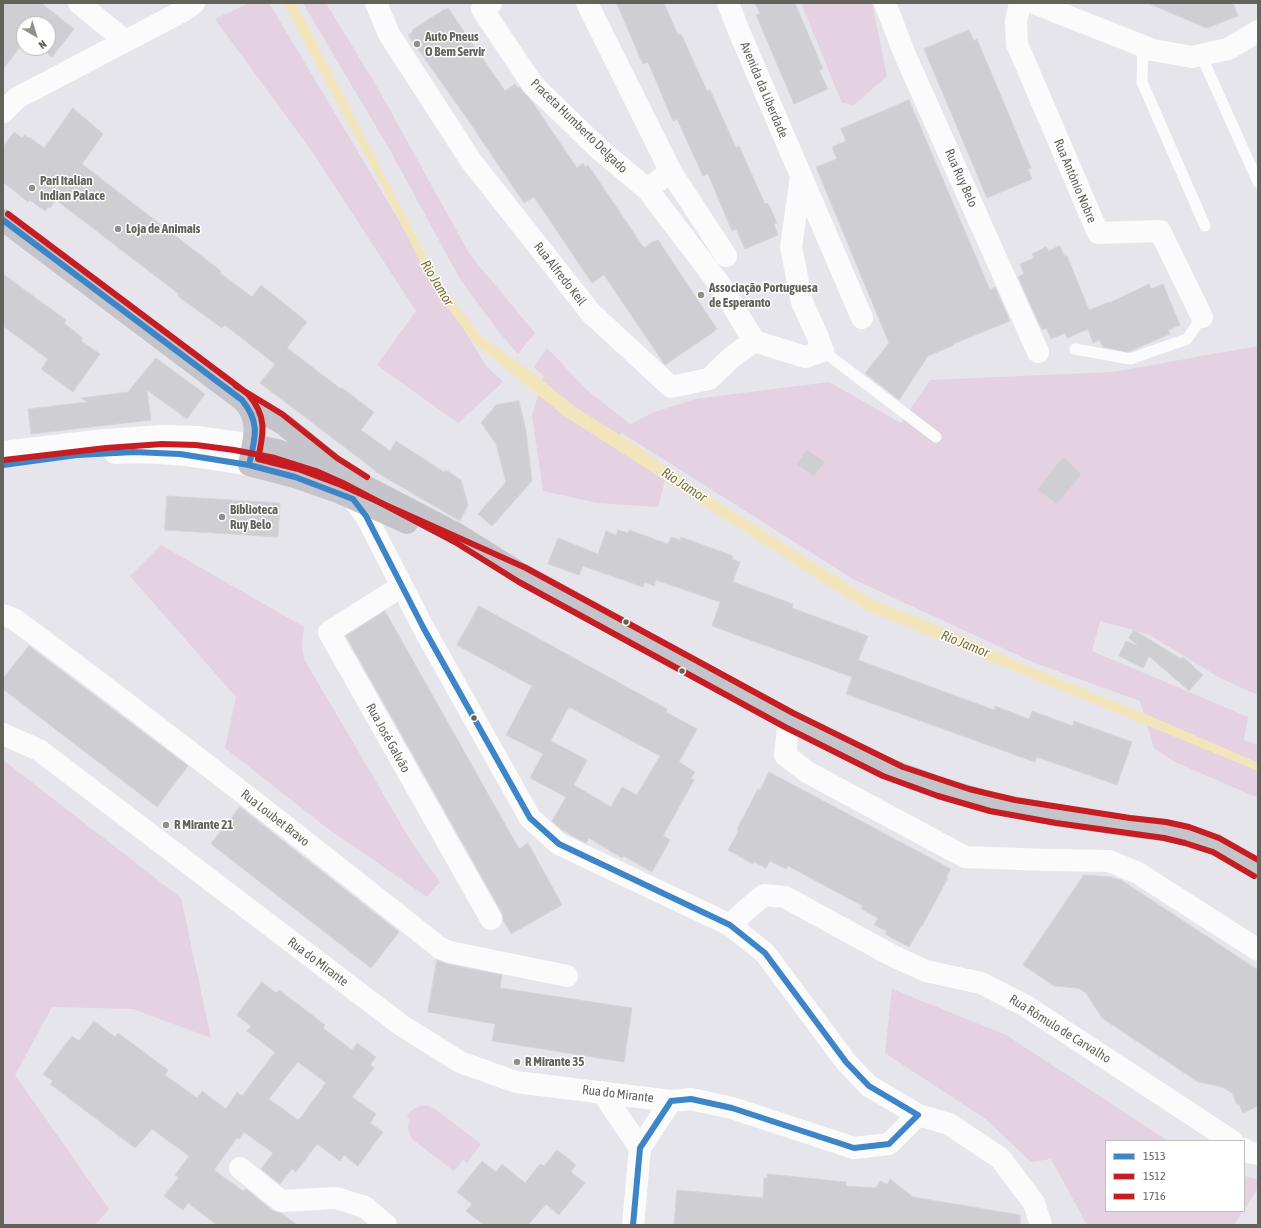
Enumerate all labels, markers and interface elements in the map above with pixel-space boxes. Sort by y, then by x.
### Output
north arrow [16,16,56,56]
place label: Auto Pneus O Bem Servir [425,29,485,60]
text: N [37,38,49,51]
marker: Auto Pneus O Bem Servir [412,39,422,49]
street label: Avenida da Liberdade [737,40,791,140]
street label: Praceta Humberto Delgado [527,76,631,176]
street label: Rua António Nobre [1050,137,1100,225]
street label: Rua Ruy Belo [941,147,981,209]
place label: Pari Italian Indian Palace [40,173,105,204]
marker: Pari Italian Indian Palace [27,183,37,193]
place label: Loja de Animais [126,221,200,237]
marker: Loja de Animais [113,224,123,234]
street label: Rua Alfredo Keil [530,239,590,309]
water label: Rio Jamor [417,257,457,309]
place label: Associação Portuguesa de Esperanto [709,280,818,311]
marker: Associação Portuguesa de Esperanto [696,290,706,300]
water label: Rio Jamor [658,464,710,506]
place label: Biblioteca Ruy Belo [230,502,278,533]
marker: Biblioteca Ruy Belo [217,512,227,522]
unlabelled marker [621,617,631,627]
water label: Rio Jamor [938,627,992,661]
unlabelled marker [677,666,687,676]
street label: Rua José Galvão [363,701,413,775]
unlabelled marker [469,713,479,723]
street label: Rua Loubet Bravo [238,786,312,850]
place label: R Mirante 21 [174,817,233,833]
marker: R Mirante 21 [161,820,171,830]
street label: Rua do Mirante [285,934,351,990]
street label: Rua Rómulo de Carvalho [1006,991,1114,1067]
place label: R Mirante 35 [525,1054,584,1070]
marker: R Mirante 35 [512,1057,522,1067]
street label: Rua do Mirante [581,1082,655,1106]
legend [1105,1140,1245,1212]
text: 1513 [1143,1149,1166,1163]
text: 1512 [1143,1169,1166,1183]
text: 1716 [1143,1189,1166,1203]

